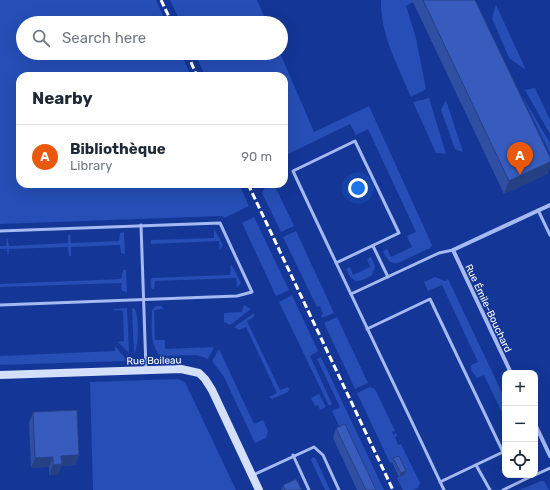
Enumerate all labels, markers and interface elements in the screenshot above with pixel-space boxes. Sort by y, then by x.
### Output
search box [16,16,288,60]
icon: search [30,27,52,49]
text: Search here [62,29,146,47]
text: Nearby [32,88,93,108]
text: Bibliothèque [70,140,166,158]
pin: A [507,142,533,175]
text: A [40,149,50,164]
text: 90 m [241,149,272,164]
text: Library [70,158,112,173]
your location [348,178,368,198]
street label: Rue Émile-Bouchard [462,262,514,355]
street label: Rue Boileau [126,355,182,367]
map controls [502,370,538,478]
button: + [502,370,538,406]
button: − [502,406,538,442]
button: locate [502,442,538,478]

